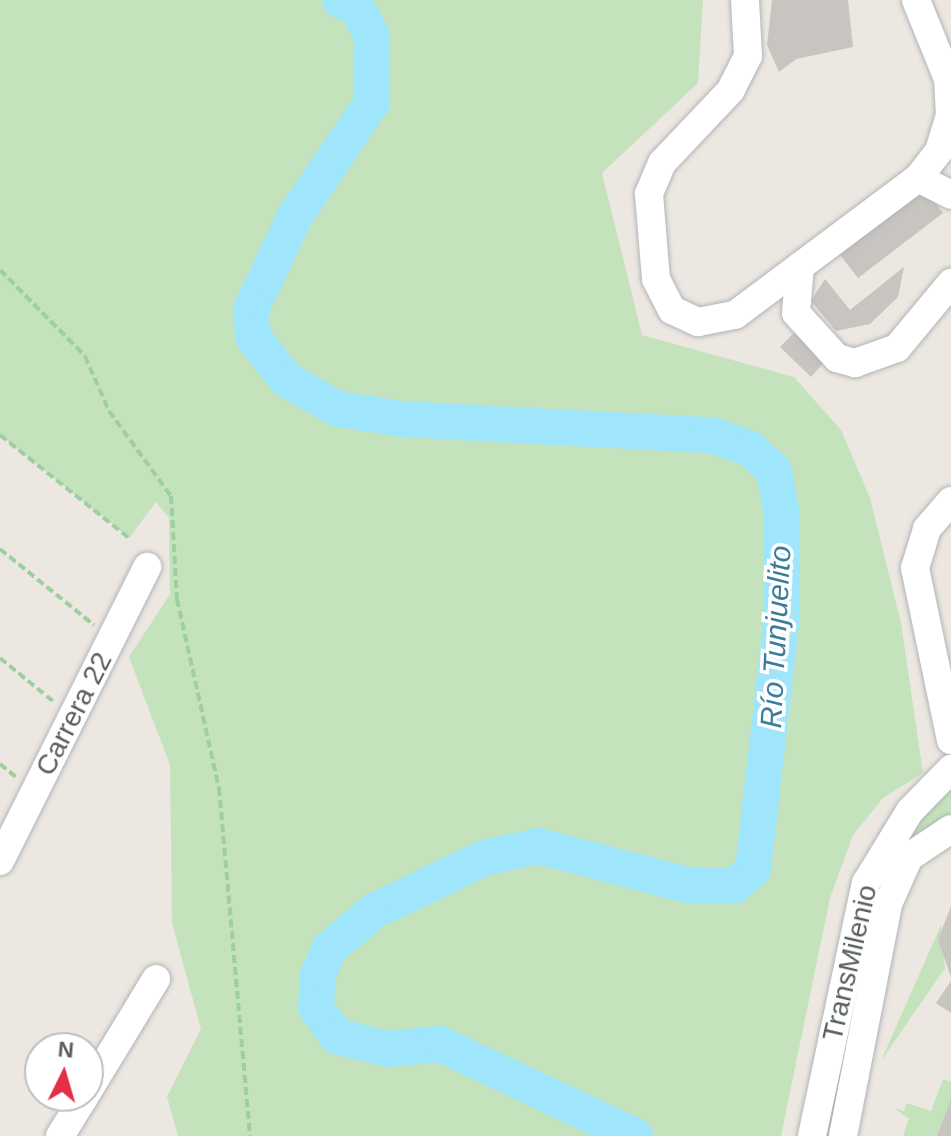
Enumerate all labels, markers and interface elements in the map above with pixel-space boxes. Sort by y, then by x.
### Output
water label: Río Tunjuelito [753,545,799,729]
street label: Carrera 22 [29,647,119,781]
street label: TransMilenio [816,882,884,1044]
north arrow [24,1032,104,1112]
text: N [57,1036,75,1063]

